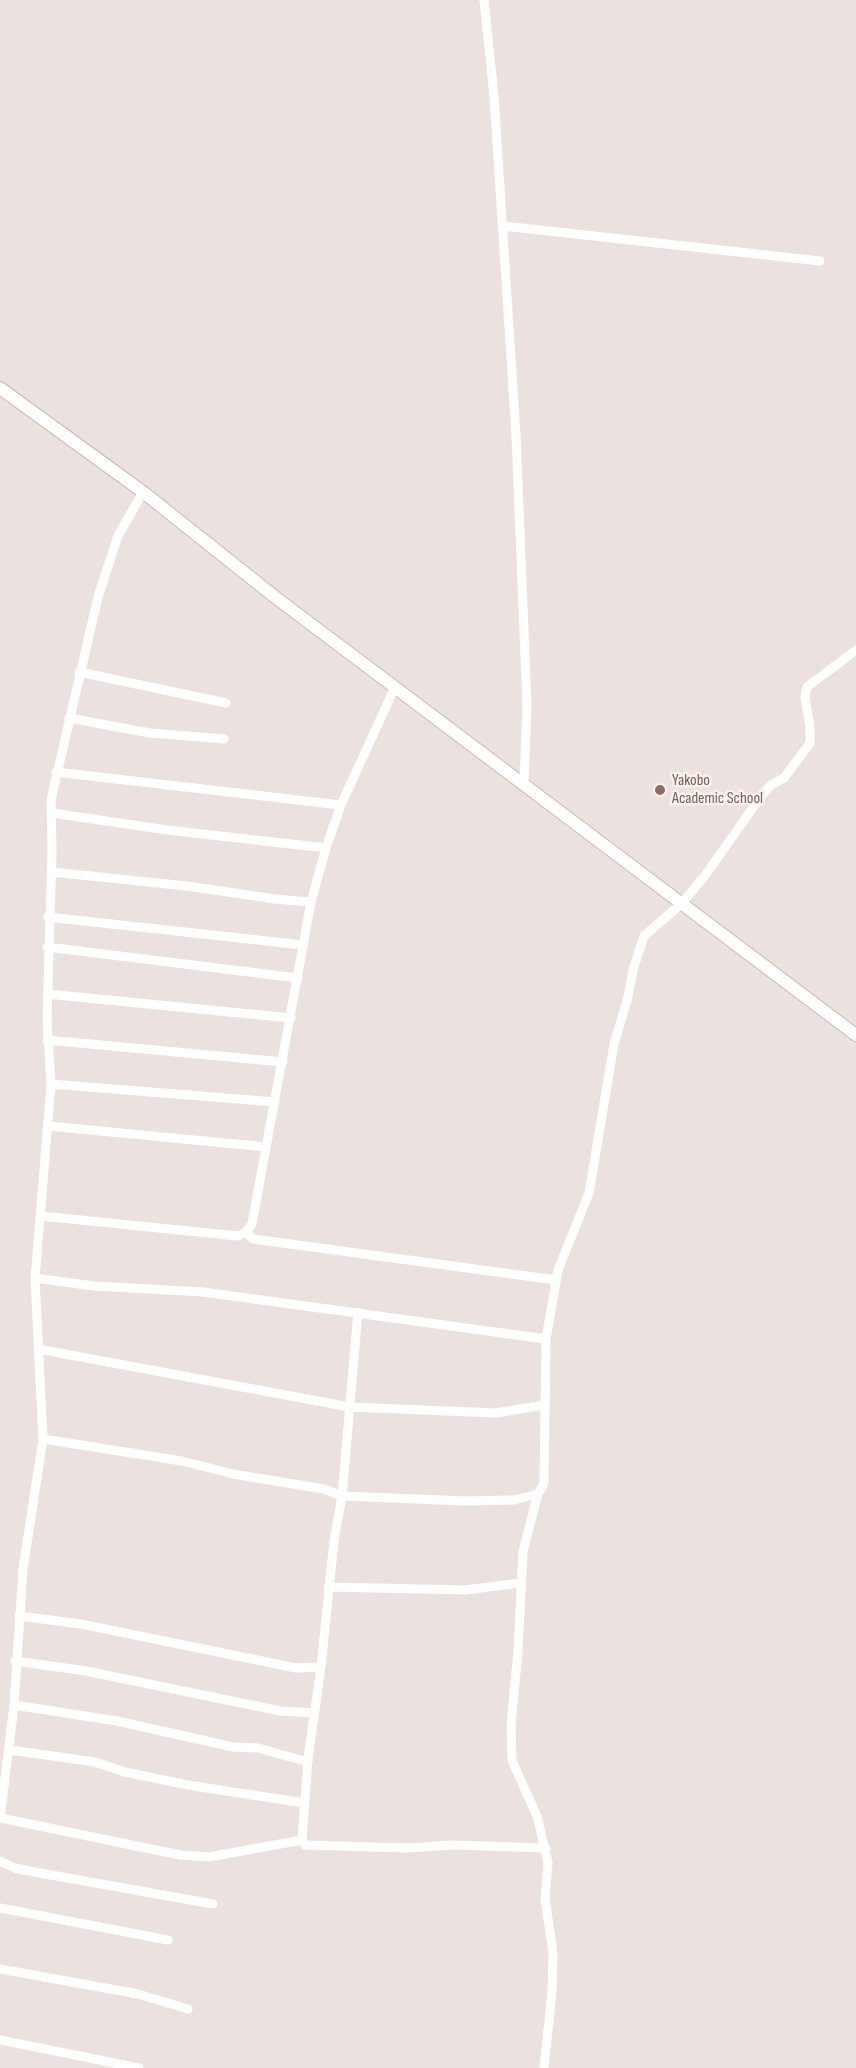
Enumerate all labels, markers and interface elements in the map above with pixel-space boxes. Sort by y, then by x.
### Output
place label: Yakobo Academic School [672,771,763,809]
marker: Yakobo Academic School [653,783,667,797]

